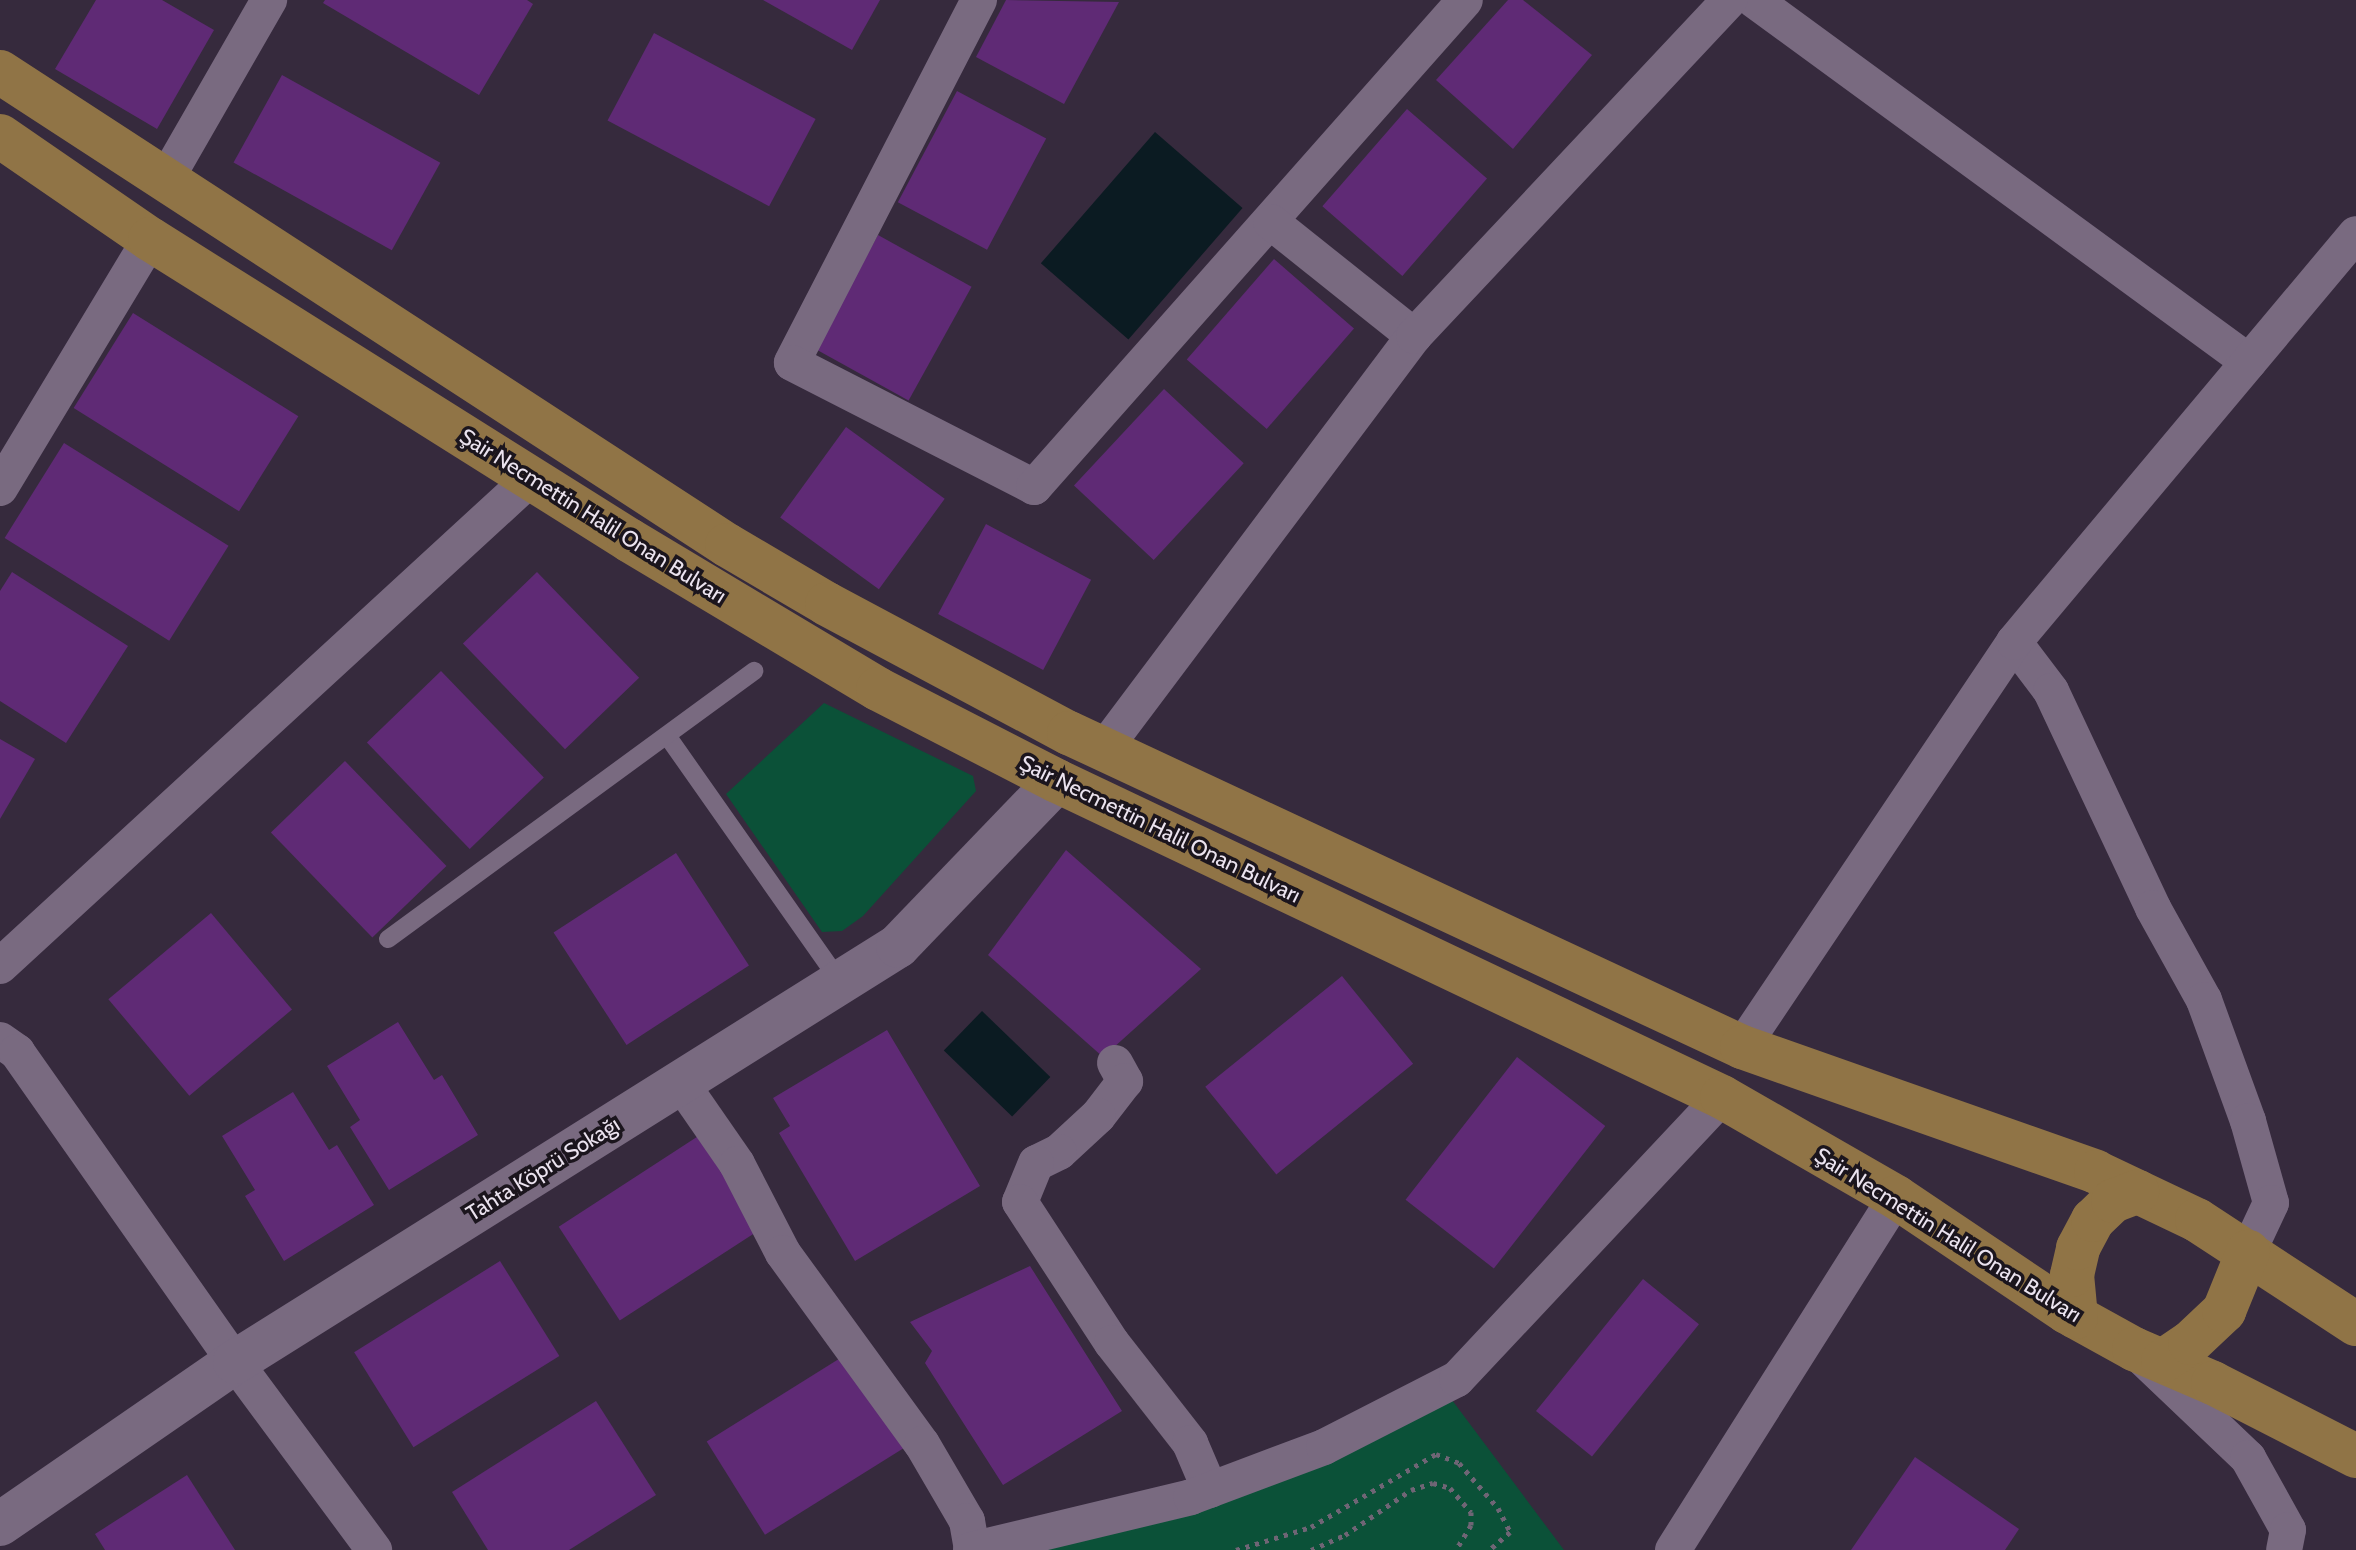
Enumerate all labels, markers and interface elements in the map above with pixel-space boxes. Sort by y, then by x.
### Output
street label: Şair Necmettin Halil Onan Bulvarı [455,423,731,609]
street label: Şair Necmettin Halil Onan Bulvarı [1015,749,1305,909]
street label: Tahta Köprü Sokağı [461,1111,625,1227]
street label: Şair Necmettin Halil Onan Bulvarı [1810,1142,2086,1328]

